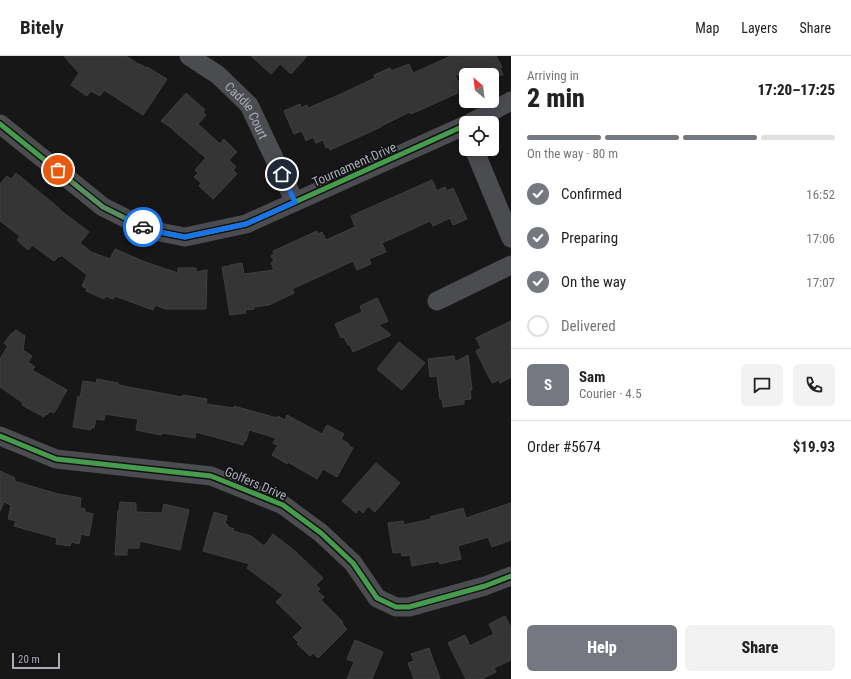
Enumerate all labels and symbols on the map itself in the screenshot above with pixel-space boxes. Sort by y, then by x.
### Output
north arrow [459,68,499,108]
street label: Caddie Court [222,79,271,142]
street label: Tournament Drive [310,139,399,190]
pin [41,153,75,187]
pin [265,157,299,191]
courier [123,207,163,247]
street label: Golfers Drive [222,464,289,503]
scale bar [12,651,60,670]

